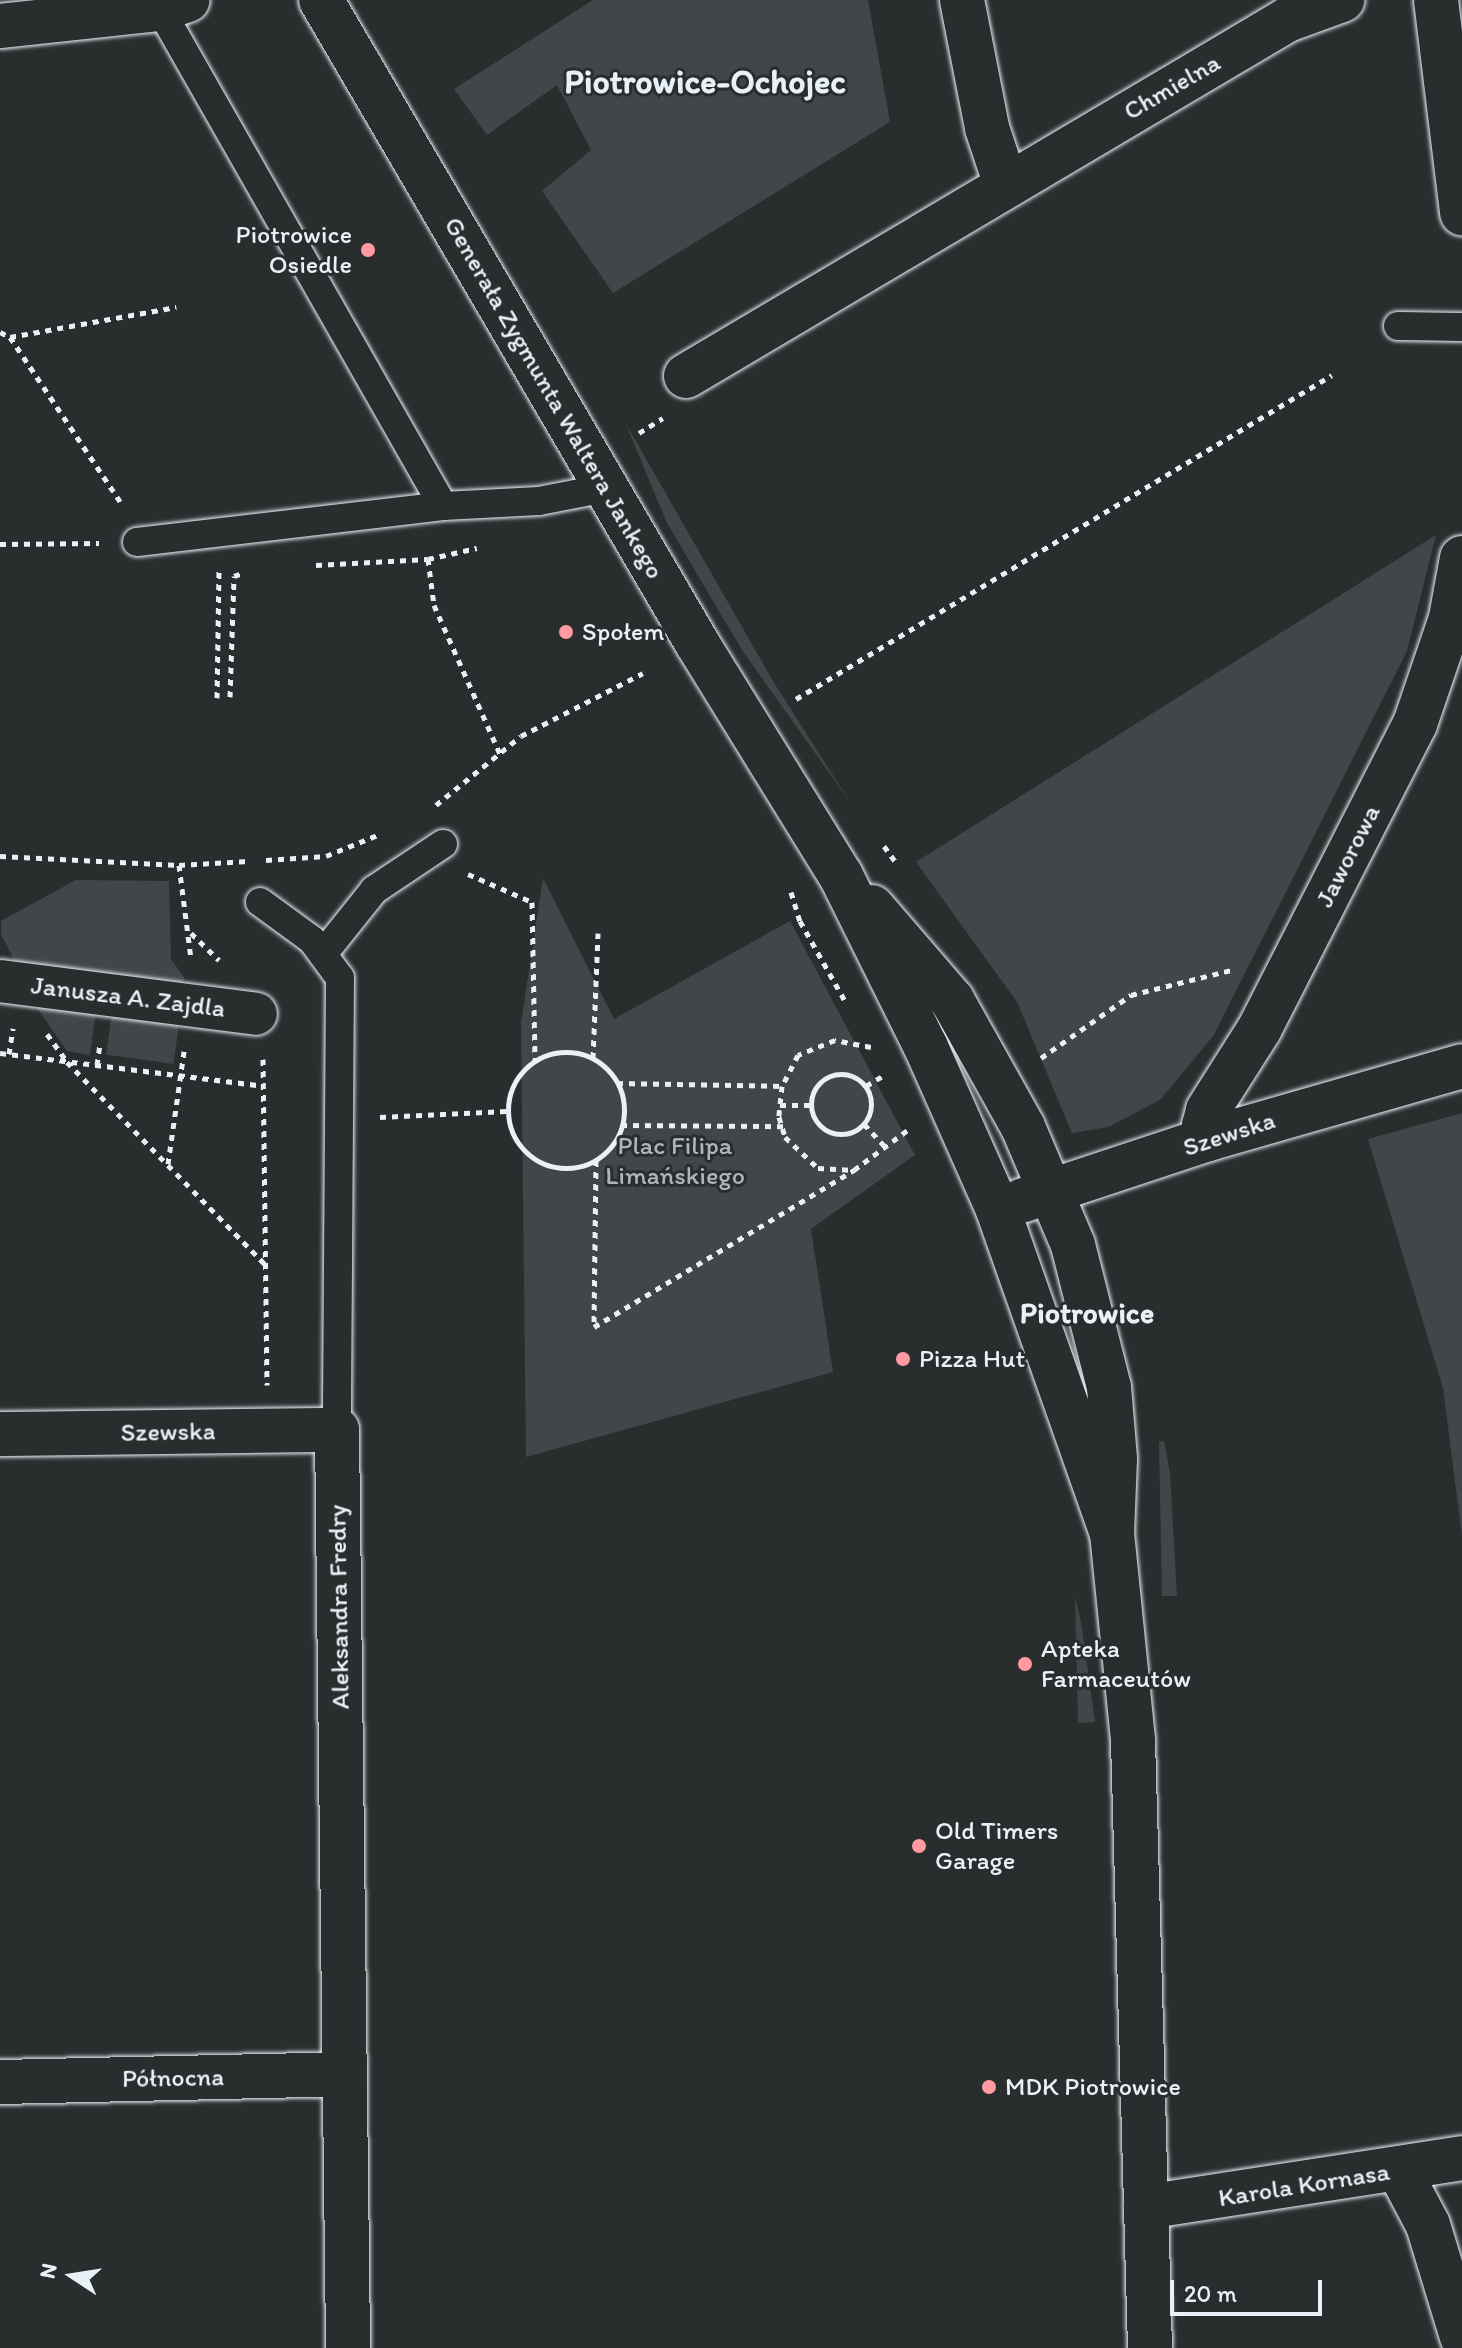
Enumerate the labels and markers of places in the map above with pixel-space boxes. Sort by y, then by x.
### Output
place label: Piotrowice Osiedle [236,219,352,280]
marker: Piotrowice Osiedle [359,241,377,259]
place label: Społem [582,616,664,648]
marker: Społem [557,623,575,641]
place label: Pizza Hut [919,1343,1025,1375]
marker: Pizza Hut [894,1350,912,1368]
place label: Apteka Farmaceutów [1041,1633,1191,1694]
marker: Apteka Farmaceutów [1016,1655,1034,1673]
place label: Old Timers Garage [935,1815,1058,1876]
marker: Old Timers Garage [910,1837,928,1855]
place label: MDK Piotrowice [1005,2071,1181,2103]
marker: MDK Piotrowice [980,2078,998,2096]

